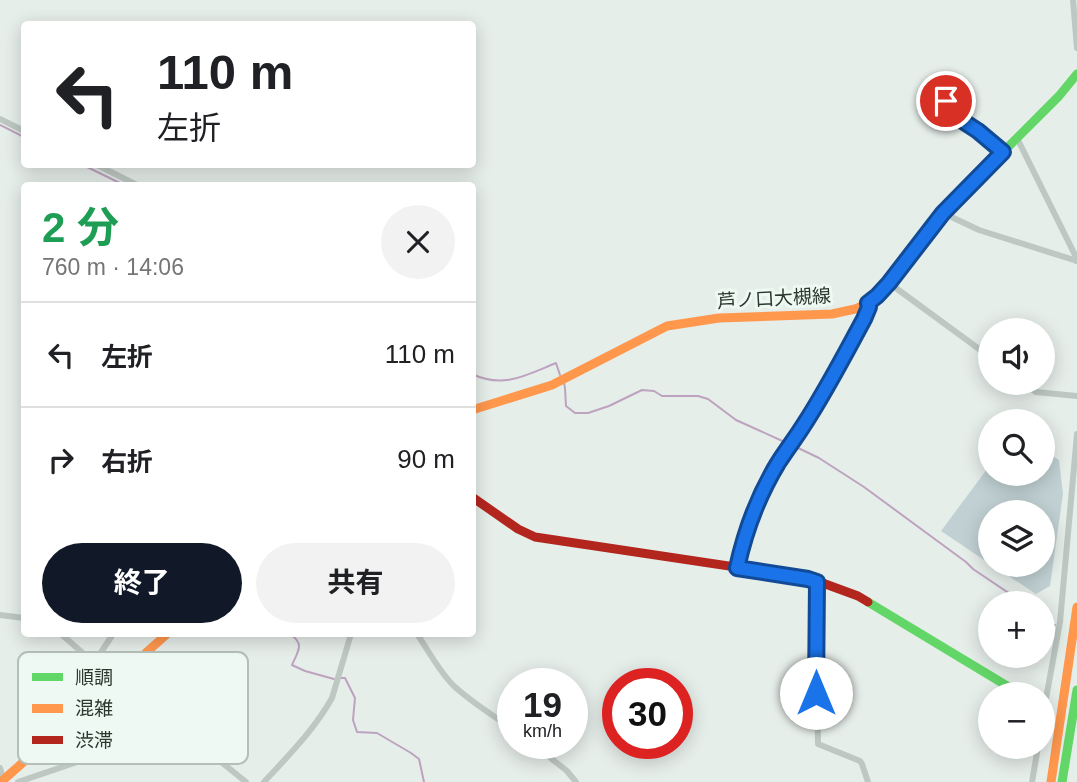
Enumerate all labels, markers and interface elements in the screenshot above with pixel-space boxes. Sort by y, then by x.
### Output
text: 110 m [157,45,293,99]
icon: left [42,49,133,140]
pin [916,71,976,131]
icon: arrive [927,82,965,120]
text: 左折 [157,110,221,146]
text: 2 分 [42,204,119,251]
button: close [381,205,455,279]
text: 760 m · 14:06 [42,254,184,280]
street label: 芦ノ口大槻線 [717,285,832,312]
map controls [978,318,1055,759]
button: sound [978,318,1055,395]
icon: left [42,336,80,374]
text: 110 m [385,339,455,369]
text: 左折 [101,342,153,372]
button: search [978,409,1055,486]
icon: right [42,441,80,479]
text: 90 m [397,444,455,474]
text: 右折 [101,447,153,477]
button: layers [978,500,1055,577]
button: 終了 [42,543,242,623]
button: 共有 [256,543,455,623]
button: + [978,591,1055,668]
legend [18,652,248,764]
position arrow [779,656,853,730]
text: 順調 [75,667,113,688]
speed limit sign: 30 [602,668,693,759]
button: − [978,682,1055,759]
text: 19 [523,685,562,724]
text: 混雑 [75,698,113,719]
text: km/h [523,721,562,741]
text: 渋滞 [75,730,113,751]

